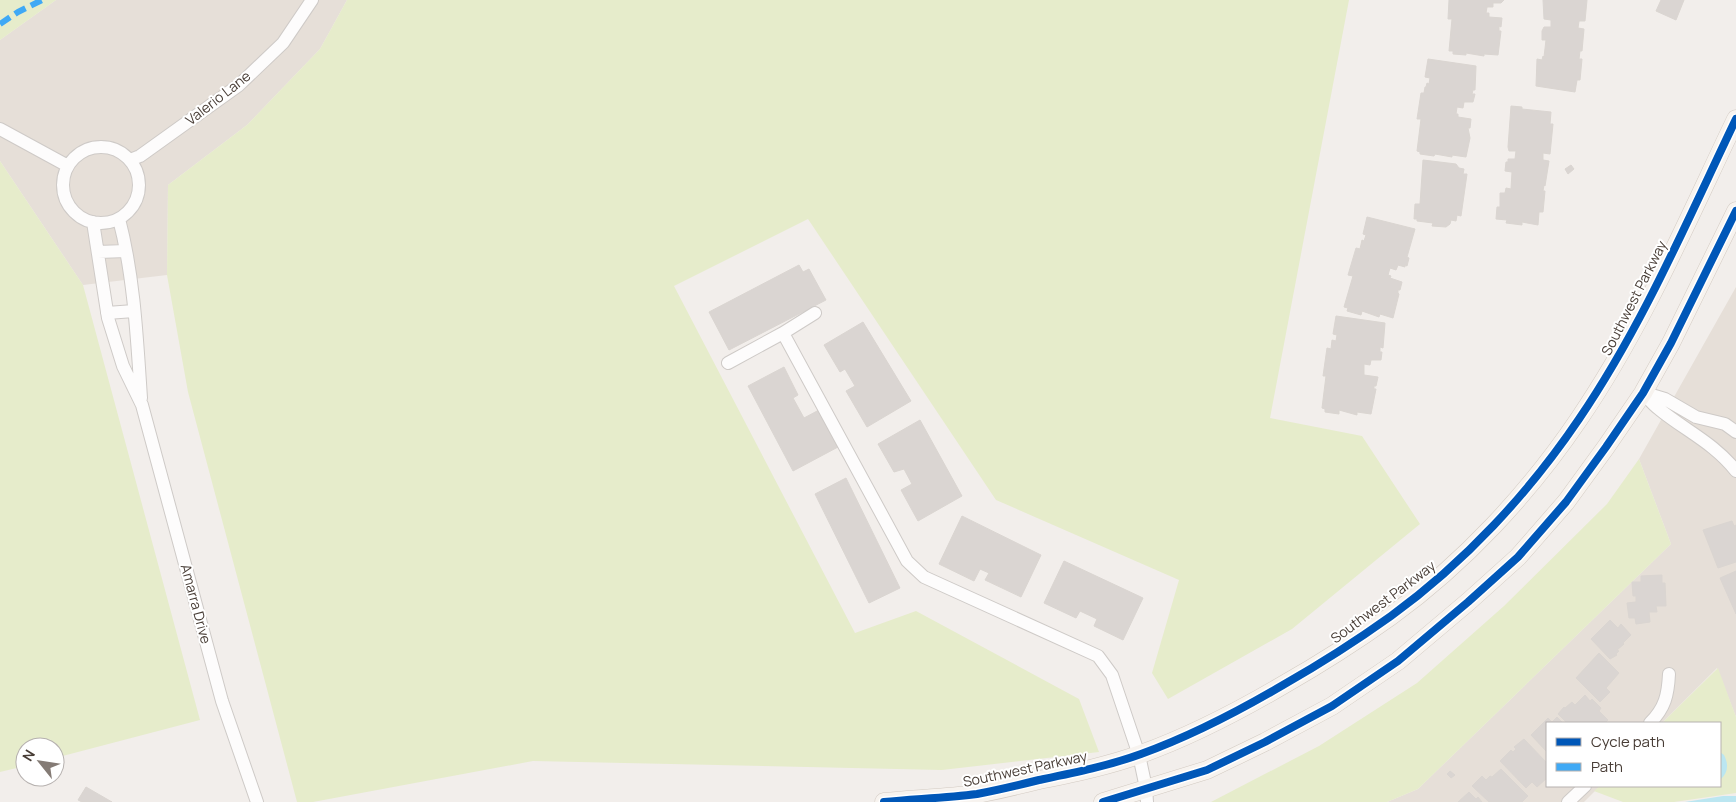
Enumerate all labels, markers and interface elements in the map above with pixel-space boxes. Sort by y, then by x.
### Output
street label: Valerio Lane [181,66,254,129]
street label: Southwest Parkway [1596,237,1671,358]
street label: Southwest Parkway [1326,556,1439,647]
street label: Amarra Drive [177,562,216,646]
legend [1546,722,1721,787]
text: Cycle path [1591,731,1665,752]
north arrow [15,737,65,787]
text: N [18,746,39,764]
street label: Southwest Parkway [961,746,1089,791]
text: Path [1591,756,1623,777]

